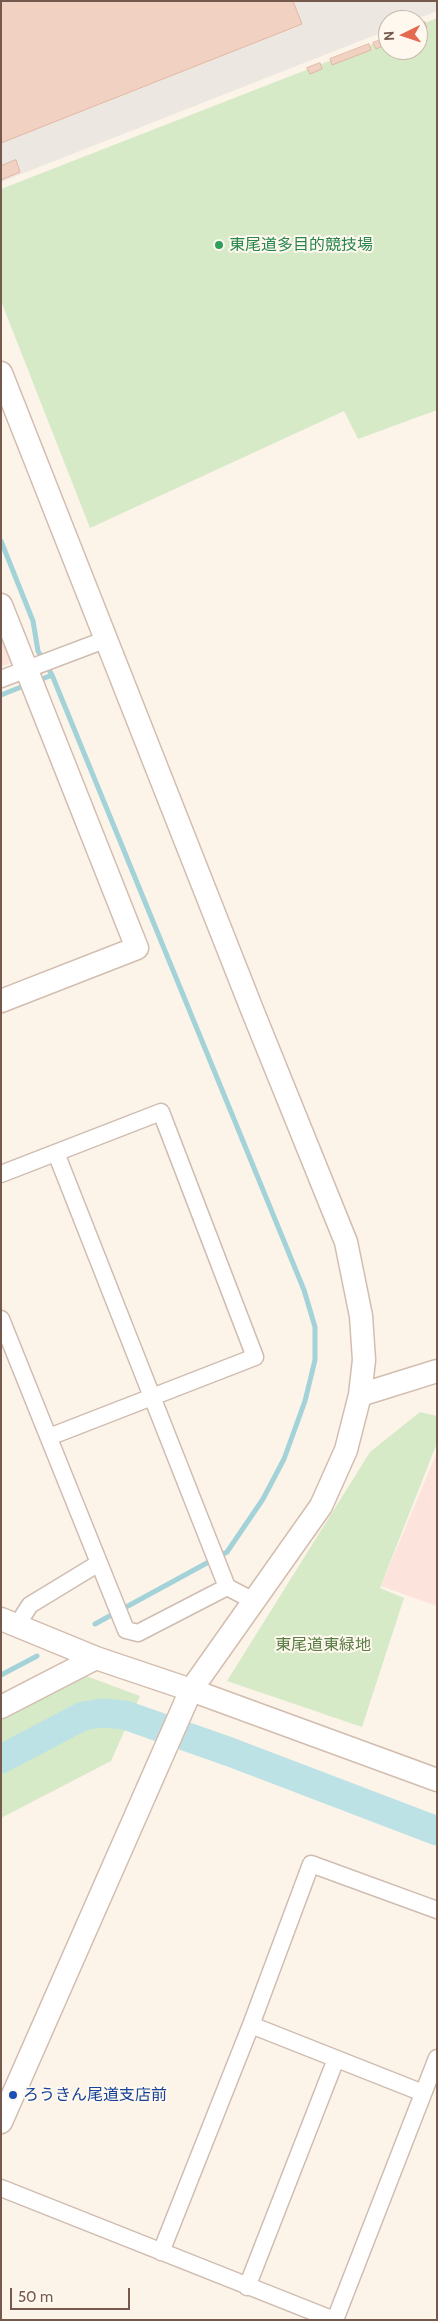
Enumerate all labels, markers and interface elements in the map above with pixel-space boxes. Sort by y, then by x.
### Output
north arrow [378,10,428,60]
text: N [380,30,398,42]
place label: 東尾道多目的競技場 [229,235,373,255]
marker: 東尾道多目的競技場 [213,239,225,251]
park label: 東尾道東緑地 [275,1635,371,1655]
place label: ろうきん尾道支店前 [23,2085,167,2105]
marker: ろうきん尾道支店前 [7,2089,19,2101]
scale bar [12,2278,132,2310]
text: 50 m [18,2288,53,2306]

